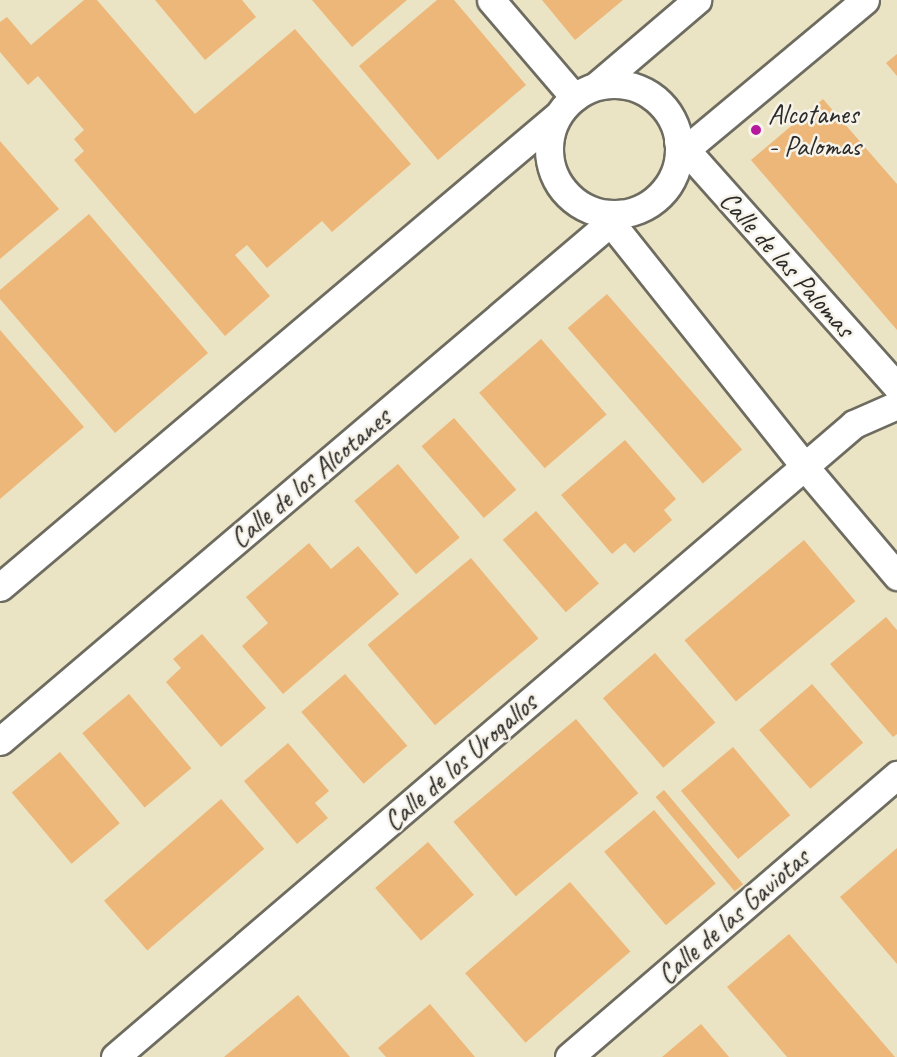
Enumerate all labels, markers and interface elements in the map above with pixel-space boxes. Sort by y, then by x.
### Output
place label: Alcotanes - Palomas [768,97,861,163]
marker: Alcotanes - Palomas [749,123,763,137]
street label: Calle de las Palomas [712,183,862,345]
street label: Calle de los Alcotanes [223,401,397,555]
street label: Calle de los Urogallos [376,686,544,838]
street label: Calle de las Gaviotas [650,840,816,992]

